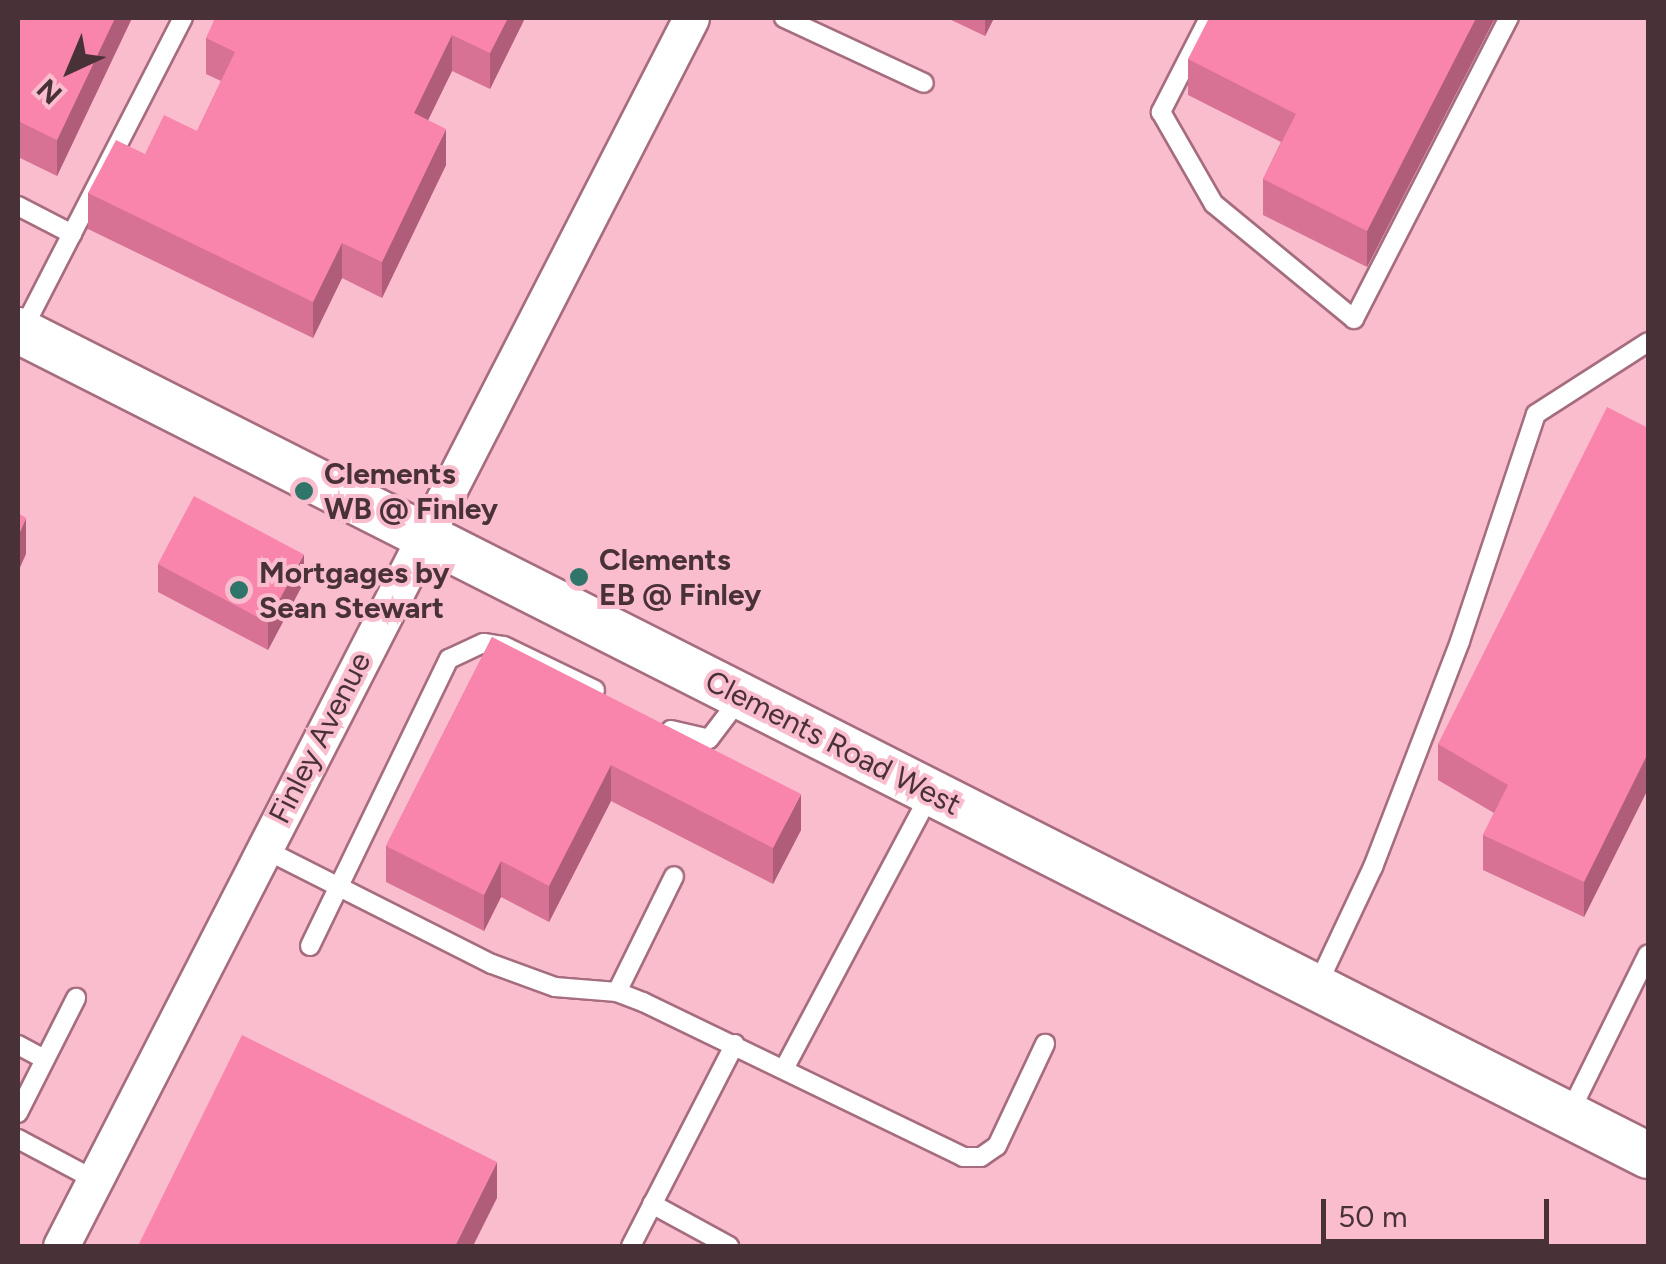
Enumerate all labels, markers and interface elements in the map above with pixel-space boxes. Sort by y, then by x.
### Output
north arrow [20,20,120,120]
text: N [30,72,69,111]
place label: Clements WB @ Finley [324,456,498,526]
marker: Clements WB @ Finley [293,480,315,502]
place label: Clements EB @ Finley [599,542,761,612]
place label: Mortgages by Sean Stewart [259,555,450,626]
marker: Clements EB @ Finley [568,566,590,588]
marker: Mortgages by Sean Stewart [228,579,250,601]
street label: Finley Avenue [261,646,379,830]
street label: Clements Road West [699,663,967,823]
scale bar [1326,1179,1554,1241]
text: 50 m [1338,1198,1407,1235]

